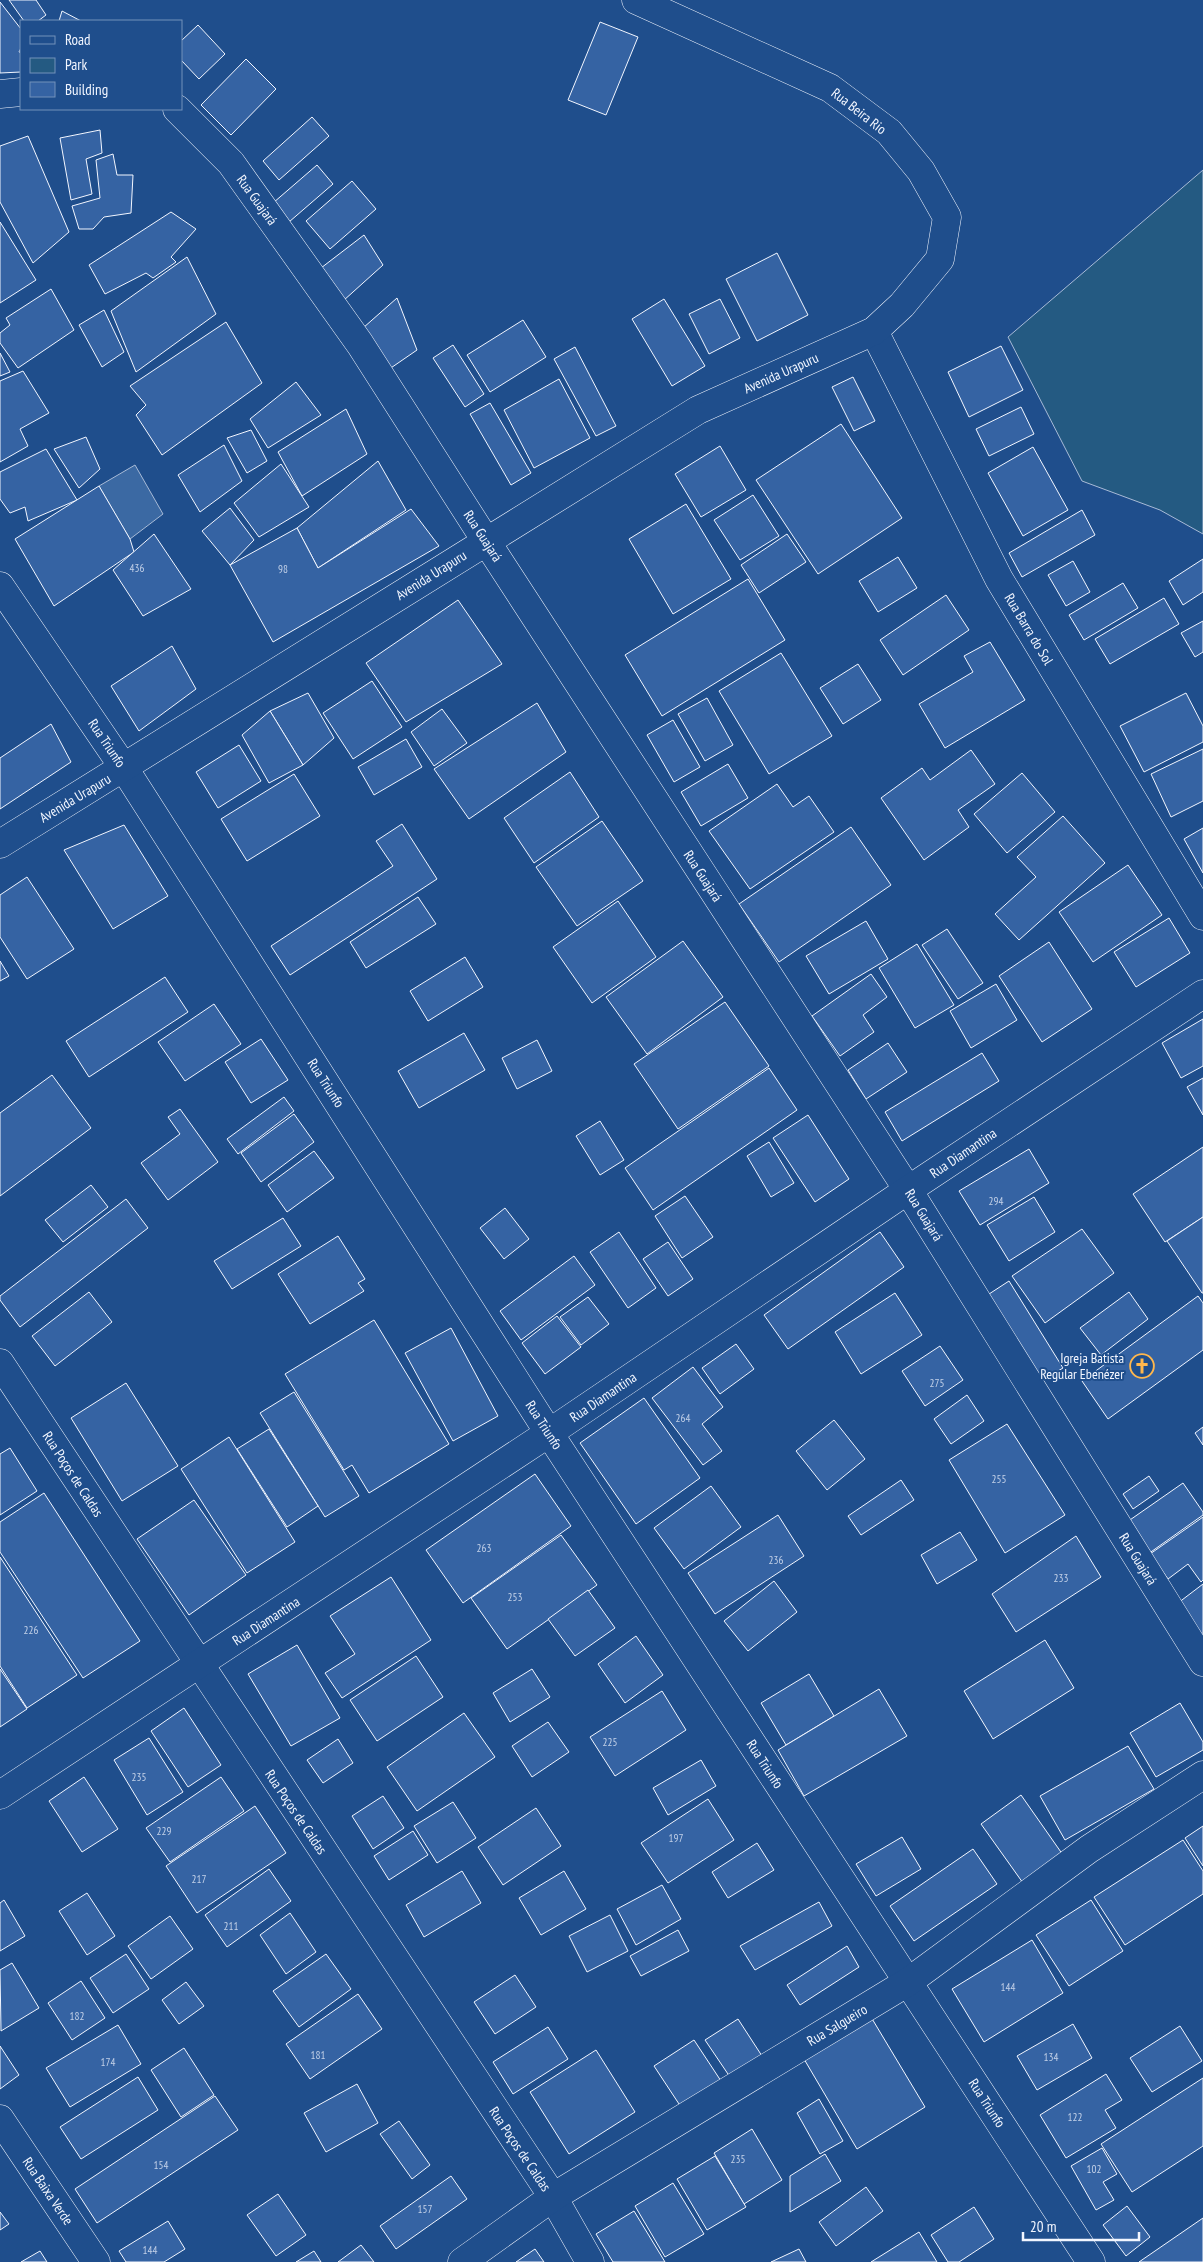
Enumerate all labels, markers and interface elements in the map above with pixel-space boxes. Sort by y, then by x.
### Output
legend [20,20,182,110]
text: Road [65,30,91,49]
text: Park [65,55,87,74]
text: Building [65,80,108,99]
street label: Rua Beira Rio [828,84,890,138]
street label: Rua Guajará [233,171,281,229]
street label: Avenida Urapuru [741,349,821,397]
street label: Rua Guajará [460,507,506,565]
street label: Avenida Urapuru [392,546,470,604]
house number: 436 [130,561,144,575]
house number: 98 [278,562,288,576]
street label: Rua Barra do Sol [1001,590,1058,669]
street label: Rua Triunfo [84,715,130,771]
street label: Avenida Urapuru [36,770,114,826]
street label: Rua Guajará [680,847,726,905]
street label: Rua Triunfo [304,1055,348,1111]
street label: Rua Diamantina [926,1124,1000,1182]
street label: Rua Guajará [901,1186,947,1244]
house number: 294 [989,1194,1003,1208]
place label: Igreja Batista Regular Ebenézer [1040,1349,1124,1383]
church icon: Igreja Batista Regular Ebenézer [1129,1353,1155,1379]
street label: Rua Diamantina [566,1368,640,1426]
house number: 275 [930,1376,944,1390]
street label: Rua Triunfo [522,1397,566,1453]
house number: 264 [676,1411,690,1425]
street label: Rua Poços de Caldas [39,1428,107,1520]
house number: 255 [992,1472,1006,1486]
street label: Rua Guajará [1115,1530,1161,1588]
house number: 263 [477,1541,491,1555]
house number: 236 [769,1553,783,1567]
house number: 233 [1054,1571,1068,1585]
house number: 253 [508,1590,522,1604]
street label: Rua Diamantina [229,1593,303,1649]
house number: 226 [24,1623,38,1637]
house number: 225 [603,1735,617,1749]
street label: Rua Triunfo [743,1736,787,1792]
street label: Rua Poços de Caldas [261,1766,331,1858]
house number: 235 [132,1770,146,1784]
house number: 229 [157,1824,171,1838]
house number: 197 [669,1831,683,1845]
house number: 217 [192,1872,206,1886]
house number: 211 [224,1919,238,1933]
house number: 144 [1001,1980,1015,1994]
street label: Rua Salgueiro [804,2000,870,2050]
house number: 182 [70,2009,84,2023]
house number: 181 [311,2048,325,2062]
house number: 134 [1044,2050,1058,2064]
house number: 174 [101,2055,115,2069]
street label: Rua Triunfo [965,2075,1009,2131]
street label: Rua Poços de Caldas [485,2103,555,2195]
house number: 122 [1068,2110,1082,2124]
house number: 235 [731,2152,745,2166]
street label: Rua Baixa Verde [19,2154,77,2228]
house number: 154 [154,2158,168,2172]
house number: 102 [1087,2162,1101,2176]
house number: 157 [418,2202,432,2216]
scale bar [1023,2210,1139,2242]
text: 20 m [1030,2217,1056,2236]
house number: 144 [143,2243,157,2257]

